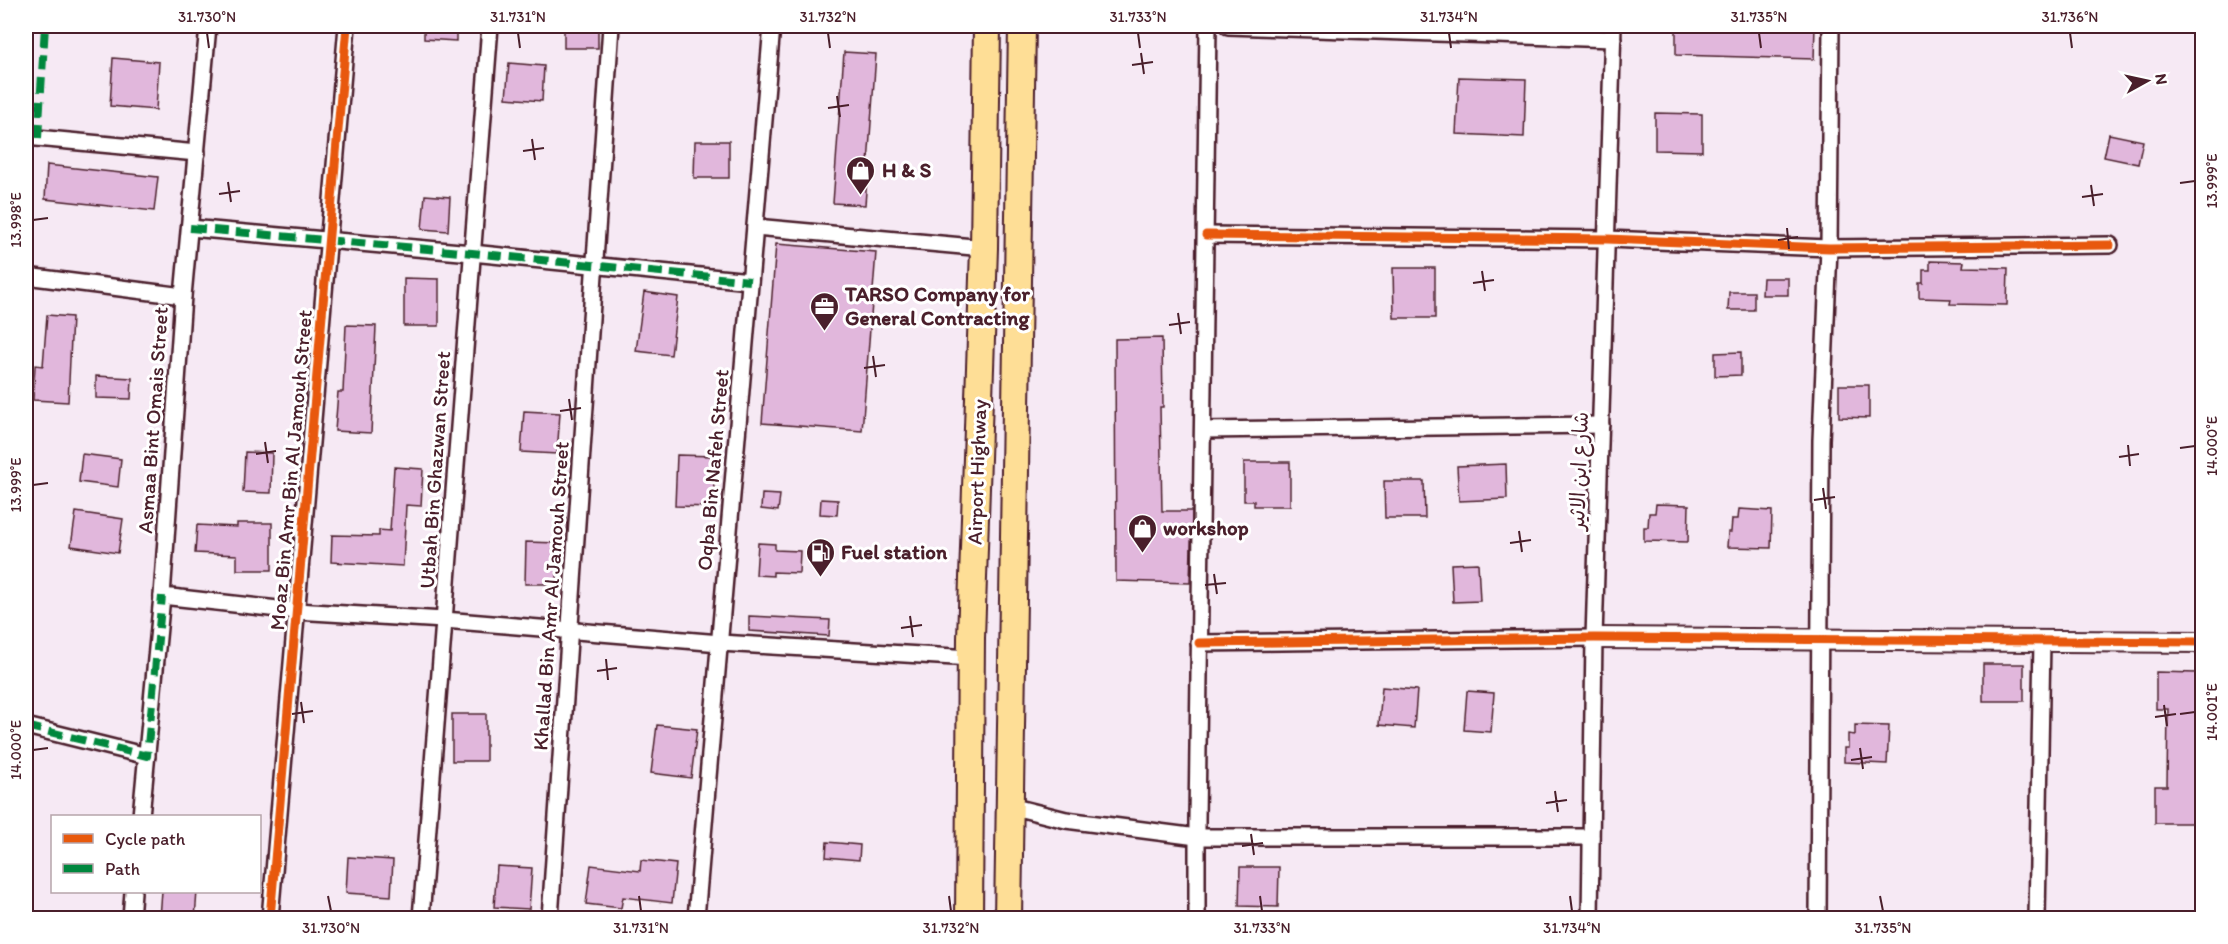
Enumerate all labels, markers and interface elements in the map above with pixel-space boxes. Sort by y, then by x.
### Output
text: 31.730°N [178,8,236,26]
text: 31.731°N [490,8,546,26]
text: 31.732°N [800,8,856,26]
text: 31.733°N [1109,8,1167,26]
text: 31.734°N [1420,8,1478,26]
text: 31.735°N [1731,8,1787,26]
text: 31.736°N [2042,8,2098,26]
north arrow [2117,51,2177,111]
text: N [2151,72,2172,86]
text: 13.999°E [2203,153,2221,209]
shop icon: H & S [845,154,877,196]
place label: H & S [882,157,932,182]
text: 13.998°E [7,192,25,248]
place label: TARSO Company for General Contracting [844,281,1030,331]
office icon: TARSO Company for General Contracting [808,290,840,332]
street label: Asmaa Bint Omais Street [132,306,173,534]
street label: Moaz Bin Amr Bin Al Jamouh Street [264,308,317,631]
street label: Utbah Bin Ghazwan Street [414,350,455,590]
street label: Oqba Bin Nafeh Street [691,368,734,572]
street label: Airport Highway [961,399,992,545]
street label: شارع ابن الاثير [1564,411,1596,533]
text: 14.000°E [2203,416,2221,476]
street label: Khallad Bin Amr Al Jamouh Street [527,440,574,751]
text: 13.999°E [7,457,25,513]
shop icon: workshop [1126,512,1158,554]
place label: workshop [1163,515,1249,541]
fuel station icon: Fuel station [804,536,836,578]
place label: Fuel station [841,539,948,564]
text: 14.001°E [2203,683,2221,741]
text: 14.000°E [7,720,25,780]
legend [51,815,261,893]
text: Cycle path [105,828,186,850]
text: Path [105,858,140,880]
text: 31.730°N [302,919,360,937]
text: 31.731°N [613,919,669,937]
text: 31.732°N [923,919,979,937]
text: 31.733°N [1233,919,1291,937]
text: 31.734°N [1543,919,1601,937]
text: 31.735°N [1855,919,1911,937]

